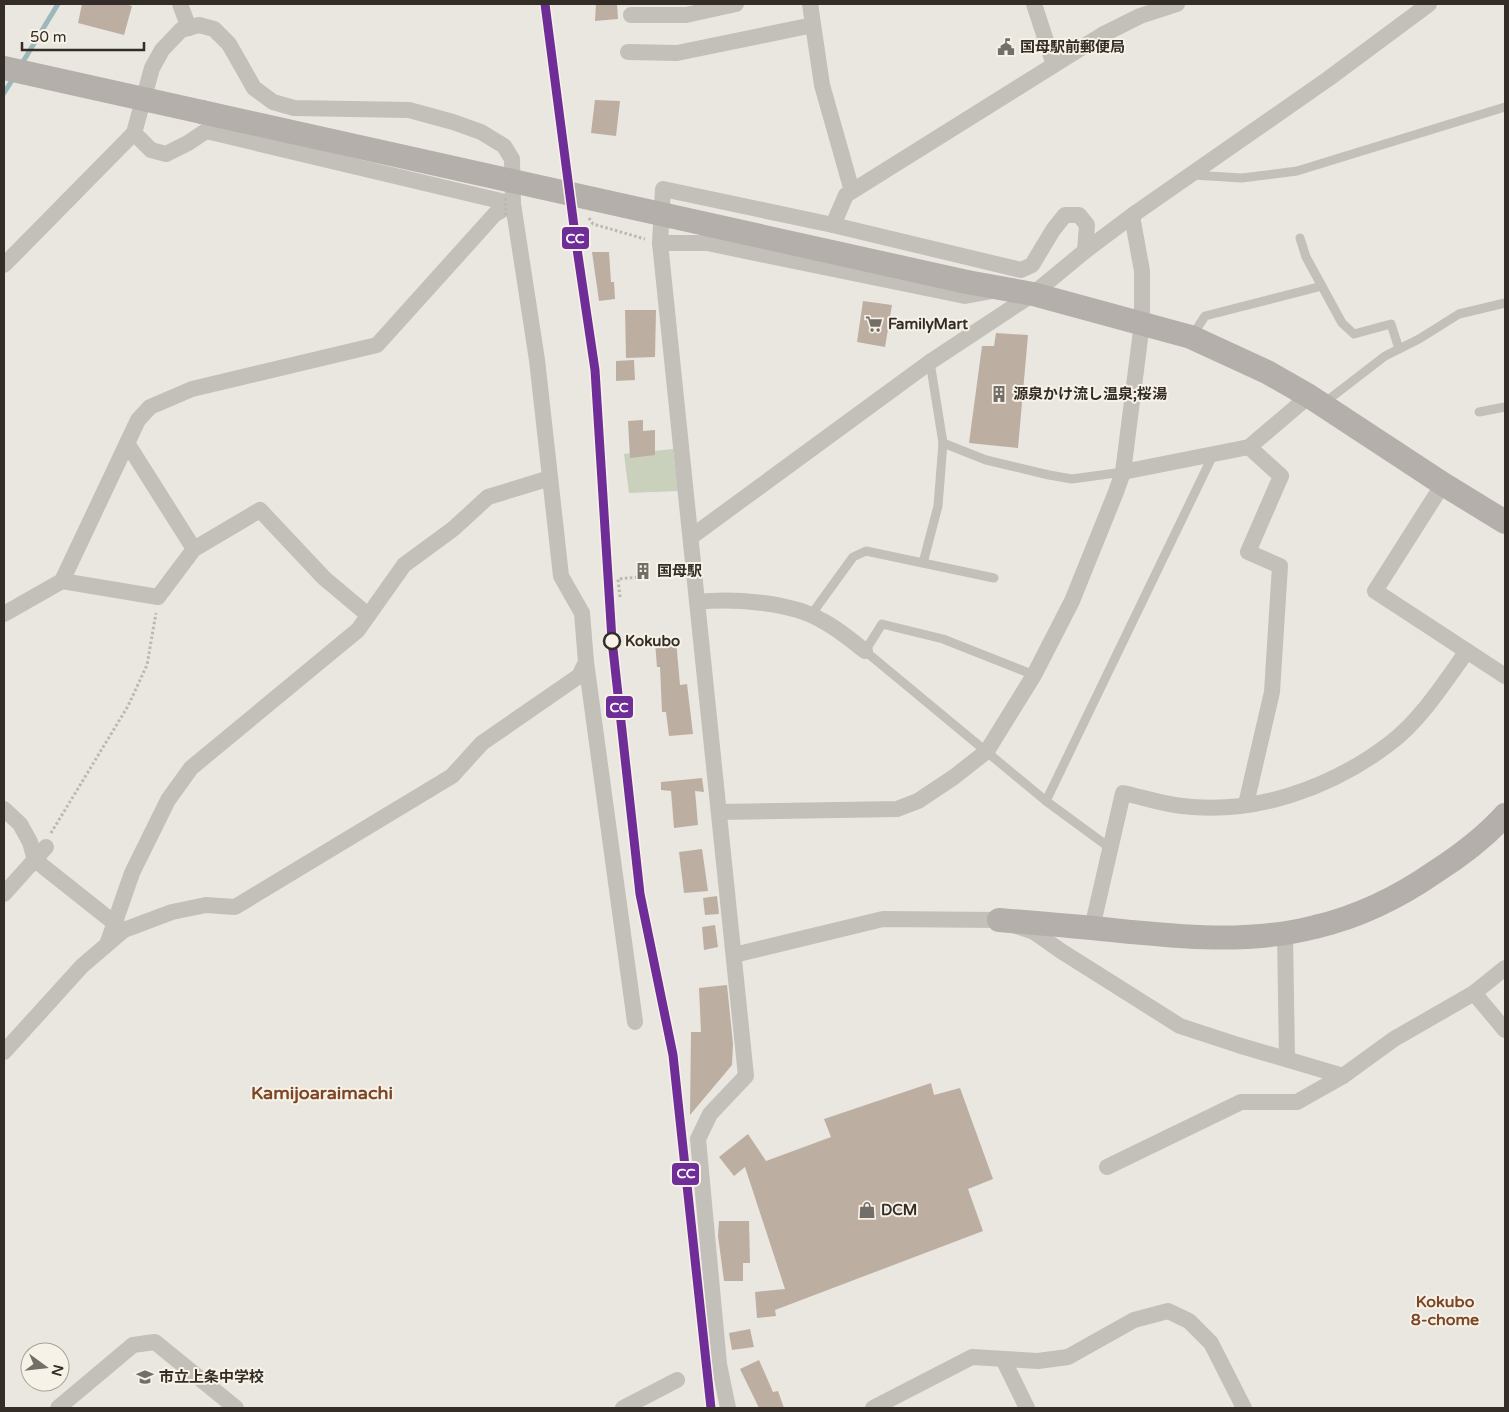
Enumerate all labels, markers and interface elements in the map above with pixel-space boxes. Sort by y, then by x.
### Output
scale bar [22,20,145,52]
text: 50 m [30,28,67,46]
public building icon: 国母駅前郵便局 [996,37,1016,57]
place label: 国母駅前郵便局 [1020,38,1125,56]
line badge: CC [561,226,590,250]
text: CC [565,230,585,247]
supermarket icon: FamilyMart [864,314,884,334]
place label: FamilyMart [888,315,968,334]
building icon: 源泉かけ流し温泉;桜湯 [989,384,1009,404]
place label: 源泉かけ流し温泉;桜湯 [1013,385,1167,403]
building icon: 国母駅 [633,561,653,581]
place label: 国母駅 [657,562,702,580]
marker: Kokubo [603,632,621,650]
place label: Kokubo [625,632,680,650]
line badge: CC [605,695,634,719]
text: CC [609,699,629,716]
district label: Kamijoaraimachi [251,1082,393,1104]
line badge: CC [671,1162,700,1186]
text: CC [676,1165,696,1182]
shop icon: DCM [857,1200,877,1220]
place label: DCM [881,1201,917,1219]
district label: Kokubo 8-chome [1411,1292,1479,1330]
north arrow [20,1342,70,1392]
text: N [47,1363,67,1378]
school or university icon: 市立上条中学校 [135,1367,155,1387]
place label: 市立上条中学校 [159,1368,264,1386]

